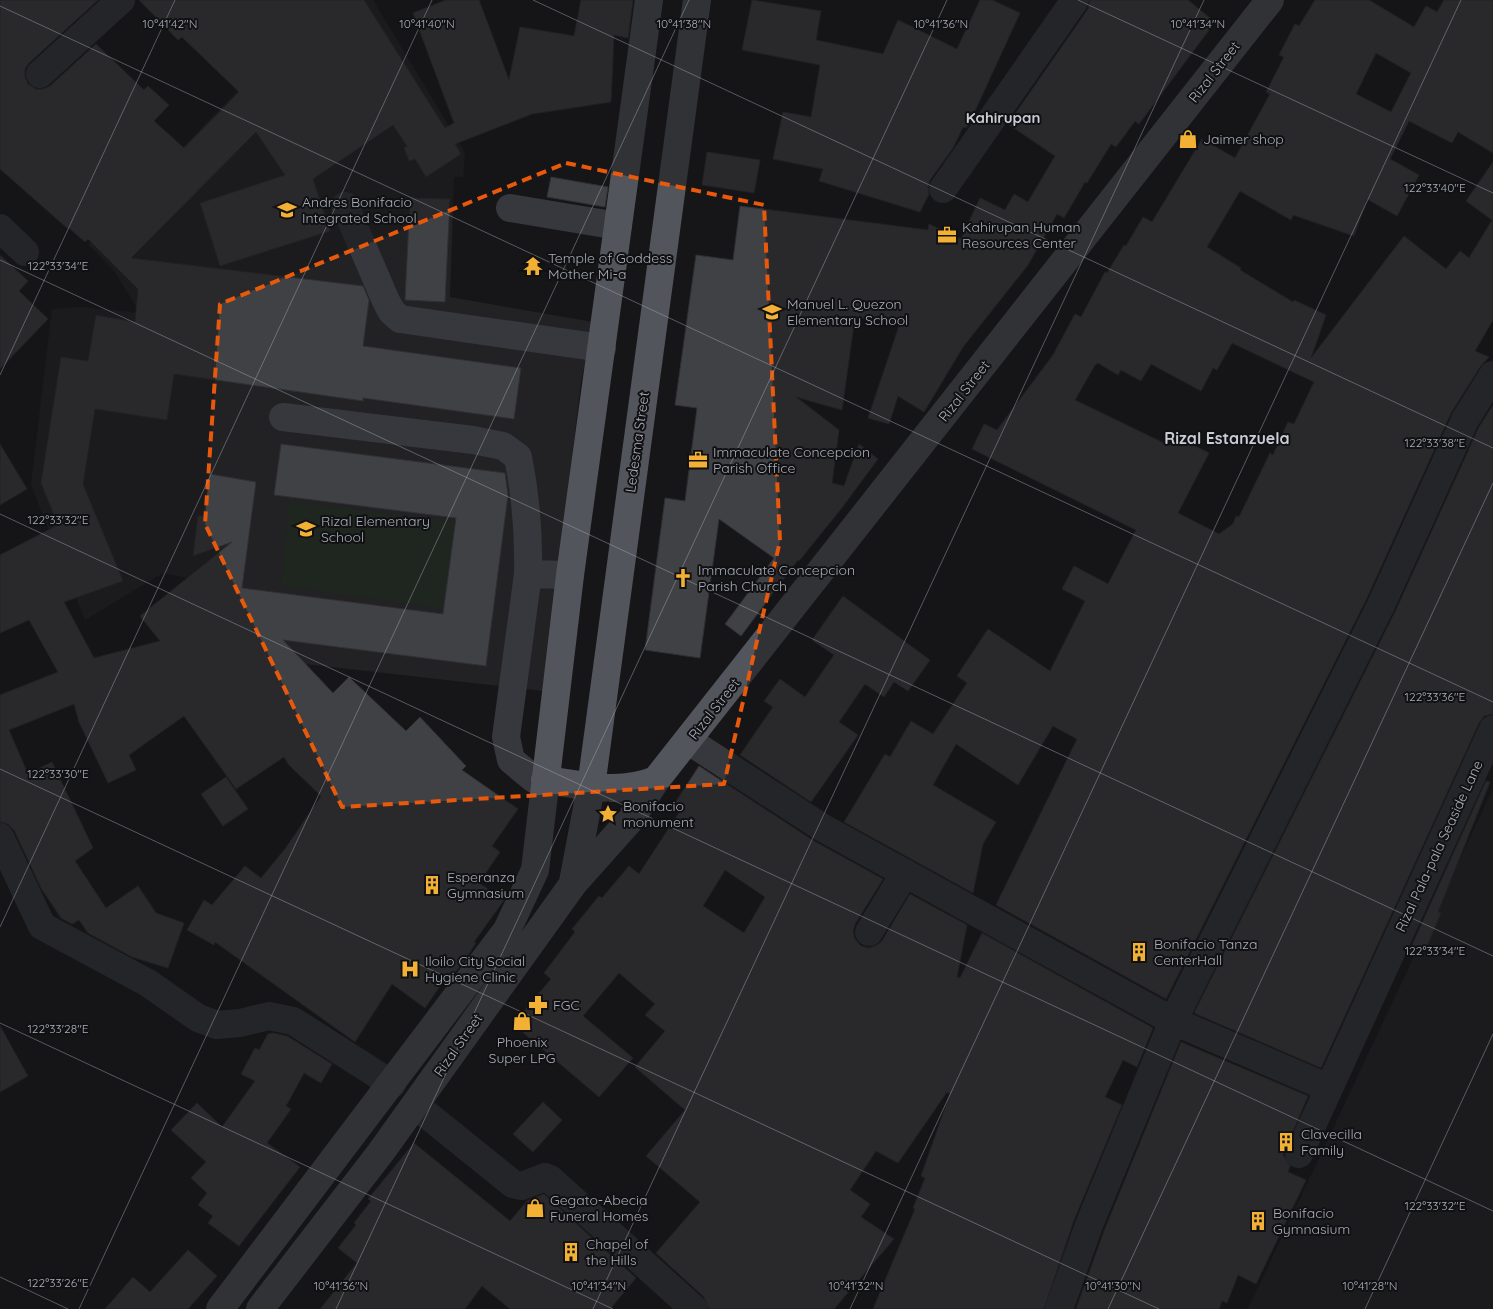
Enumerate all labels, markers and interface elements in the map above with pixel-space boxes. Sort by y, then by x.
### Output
text: 10°41'42"N [143,16,197,31]
text: 10°41'40"N [399,16,455,31]
text: 10°41'38"N [657,16,711,31]
text: 10°41'36"N [914,16,968,31]
text: 10°41'34"N [1171,16,1225,31]
street label: Rizal Street [1184,38,1244,106]
district label: Kahirupan [966,108,1040,127]
shop icon: Jaimer shop [1177,128,1199,150]
place label: Jaimer shop [1203,130,1284,148]
text: 122°33'40"E [1404,180,1466,195]
place label: Andres Bonifacio Integrated School [302,193,417,227]
school or university icon: Andres Bonifacio Integrated School [276,199,298,221]
place label: Kahirupan Human Resources Center [962,218,1081,252]
office icon: Kahirupan Human Resources Center [936,224,958,246]
place label: Temple of Goddess Mother Mi-a [548,249,672,283]
temple icon: Temple of Goddess Mother Mi-a [522,255,544,277]
text: 122°33'34"E [28,258,89,273]
place label: Manuel L. Quezon Elementary School [787,295,908,329]
school or university icon: Manuel L. Quezon Elementary School [761,301,783,323]
street label: Rizal Street [934,357,994,425]
street label: Ledesma Street [621,390,653,494]
district label: Rizal Estanzuela [1164,428,1290,448]
text: 122°33'38"E [1405,435,1466,450]
place label: Immaculate Concepcion Parish Office [713,443,870,477]
office icon: Immaculate Concepcion Parish Office [687,449,709,471]
text: 122°33'32"E [28,512,89,527]
place label: Rizal Elementary School [321,512,430,546]
school or university icon: Rizal Elementary School [295,518,317,540]
place label: Immaculate Concepcion Parish Church [698,561,855,595]
church icon: Immaculate Concepcion Parish Church [672,567,694,589]
street label: Rizal Street [684,675,744,743]
text: 122°33'36"E [1405,689,1466,704]
street label: Rizal Pala-pala Seaside Lane [1391,757,1487,935]
text: 122°33'30"E [27,766,89,781]
place label: Bonifacio monument [623,797,694,831]
place icon: Bonifacio monument [597,803,619,825]
place label: Esperanza Gymnasium [447,868,524,902]
building icon: Esperanza Gymnasium [421,874,443,896]
place label: Bonifacio Tanza CenterHall [1154,935,1258,969]
building icon: Bonifacio Tanza CenterHall [1128,941,1150,963]
text: 122°33'34"E [1405,943,1466,958]
place label: Iloilo City Social Hygiene Clinic [425,952,525,986]
hospital icon: Iloilo City Social Hygiene Clinic [399,958,421,980]
pharmacy icon: FGC [527,994,549,1016]
place label: FGC [553,996,580,1014]
street label: Rizal Street [430,1010,486,1080]
shop icon: Phoenix Super LPG [511,1010,533,1032]
text: 122°33'28"E [27,1021,89,1036]
place label: Phoenix Super LPG [489,1033,555,1067]
place label: Clavecilla Family [1301,1125,1362,1159]
building icon: Clavecilla Family [1275,1131,1297,1153]
place label: Gegato-Abecia Funeral Homes [550,1191,648,1225]
shop icon: Gegato-Abecia Funeral Homes [524,1197,546,1219]
text: 122°33'32"E [1405,1198,1466,1213]
place label: Bonifacio Gymnasium [1273,1204,1350,1238]
building icon: Bonifacio Gymnasium [1247,1210,1269,1232]
place label: Chapel of the Hills [586,1235,649,1269]
building icon: Chapel of the Hills [560,1241,582,1263]
text: 122°33'26"E [27,1275,89,1290]
text: 10°41'36"N [314,1278,368,1293]
text: 10°41'34"N [572,1278,626,1293]
text: 10°41'32"N [829,1278,883,1293]
text: 10°41'30"N [1085,1278,1141,1293]
text: 10°41'28"N [1342,1278,1398,1293]

